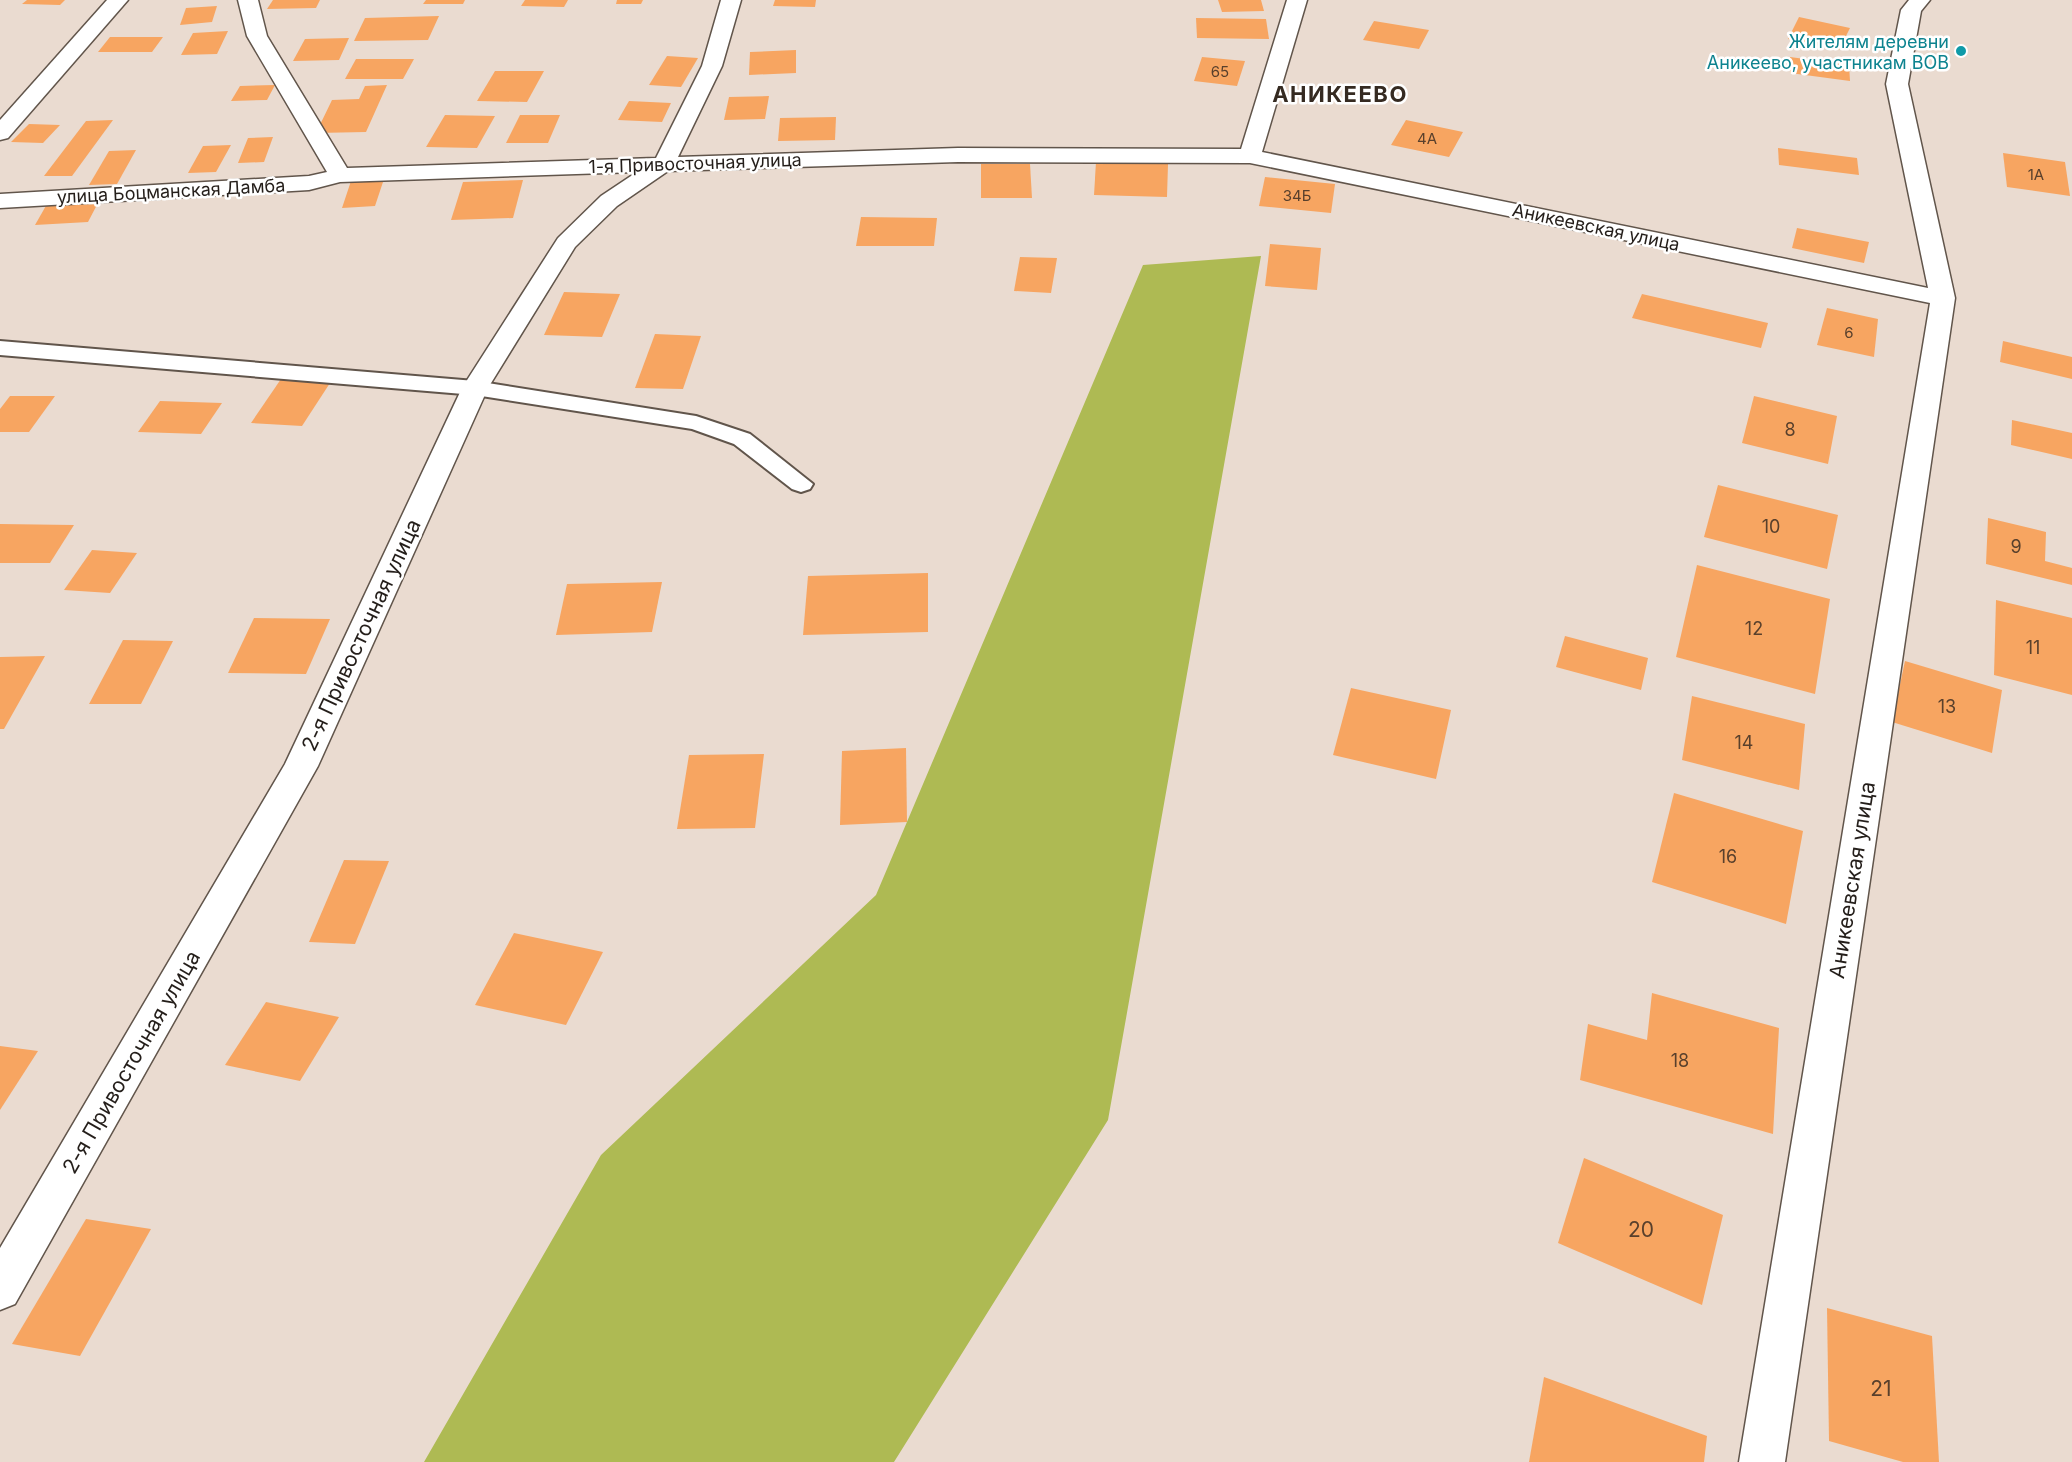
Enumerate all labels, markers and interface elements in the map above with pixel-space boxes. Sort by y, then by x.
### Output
place label: Жителям деревни Аникеево, участникам ВОВ [1707,31,1949,73]
marker: Жителям деревни Аникеево, участникам ВОВ [1954,44,1968,58]
house number: 65 [1211,62,1229,81]
district label: АНИКЕЕВО [1272,81,1408,107]
house number: 4А [1417,129,1437,148]
street label: 1-я Привосточная улица [588,149,802,177]
house number: 1А [2028,165,2044,184]
street label: улица Боцманская Дамба [56,175,286,207]
house number: 34Б [1283,186,1311,205]
street label: Аникеевская улица [1510,199,1682,255]
house number: 6 [1844,323,1854,342]
house number: 8 [1784,419,1796,440]
street label: 2-я Привосточная улица [296,515,426,755]
house number: 10 [1762,516,1780,537]
house number: 9 [2010,536,2022,557]
house number: 12 [1745,618,1763,639]
house number: 11 [2026,637,2040,658]
house number: 13 [1938,696,1956,717]
house number: 14 [1735,732,1753,753]
street label: Аникеевская улица [1824,780,1880,980]
house number: 16 [1719,846,1737,867]
street label: 2-я Привосточная улица [57,946,205,1178]
house number: 18 [1671,1050,1689,1071]
house number: 20 [1628,1217,1654,1242]
house number: 21 [1870,1376,1892,1401]

